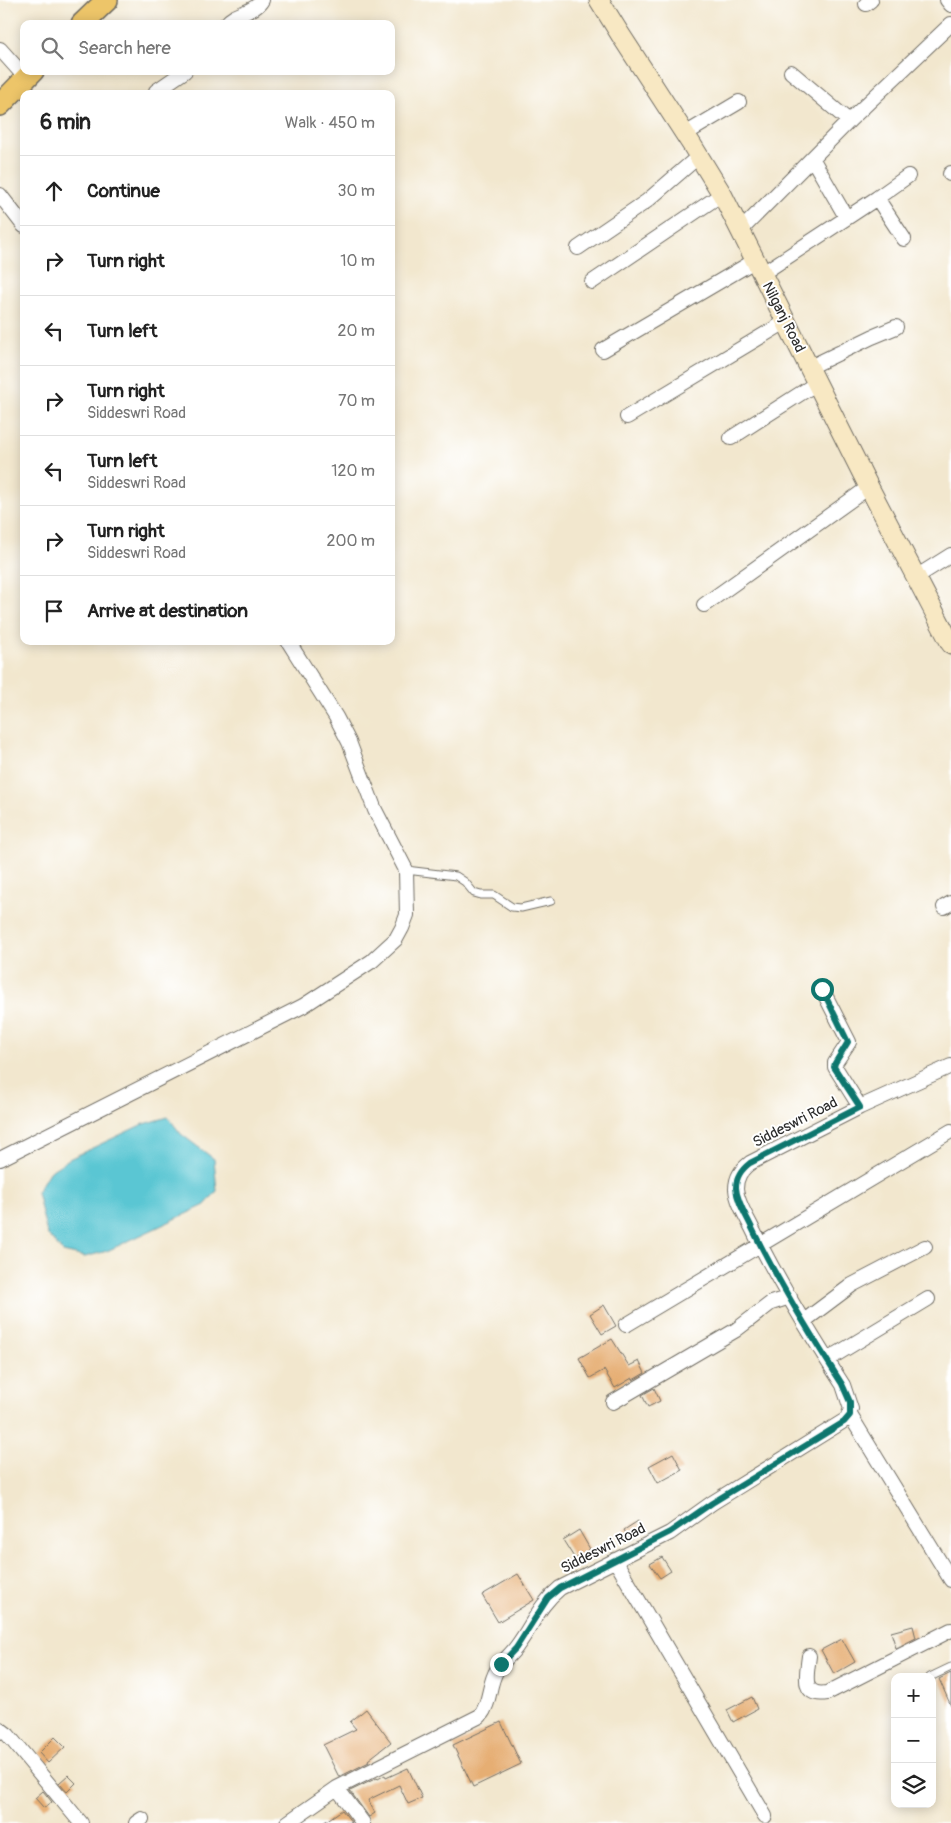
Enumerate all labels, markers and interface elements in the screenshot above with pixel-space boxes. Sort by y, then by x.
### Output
search box [20,20,395,75]
icon: search [38,34,66,62]
text: Search here [78,36,171,60]
text: 6 min [40,109,91,136]
text: Walk · 450 m [285,113,375,133]
icon: ahead [40,177,68,205]
text: Continue [87,179,160,203]
text: 30 m [337,181,375,201]
icon: right [40,247,68,275]
text: Turn right [87,249,165,273]
text: 10 m [340,251,375,271]
street label: Nilganj Road [758,279,809,356]
icon: left [40,317,68,345]
text: Turn left [87,319,157,343]
text: 20 m [337,321,375,341]
text: Turn right [87,379,165,403]
icon: right [40,387,68,415]
text: 70 m [338,391,375,411]
text: Siddeswri Road [87,403,186,423]
text: Turn left [87,449,157,473]
icon: left [40,457,68,485]
text: 120 m [331,461,375,481]
text: Siddeswri Road [87,473,186,493]
text: Turn right [87,519,165,543]
icon: right [40,527,68,555]
text: 200 m [327,531,375,551]
text: Siddeswri Road [87,543,186,563]
icon: arrive [40,597,68,625]
text: Arrive at destination [87,599,248,623]
route start [811,978,834,1001]
street label: Siddeswri Road [750,1093,841,1152]
street label: Siddeswri Road [558,1519,649,1578]
route end [490,1653,513,1676]
map controls [891,1673,936,1808]
button: + [891,1673,936,1718]
button: − [891,1718,936,1763]
button: layers [891,1763,936,1808]

